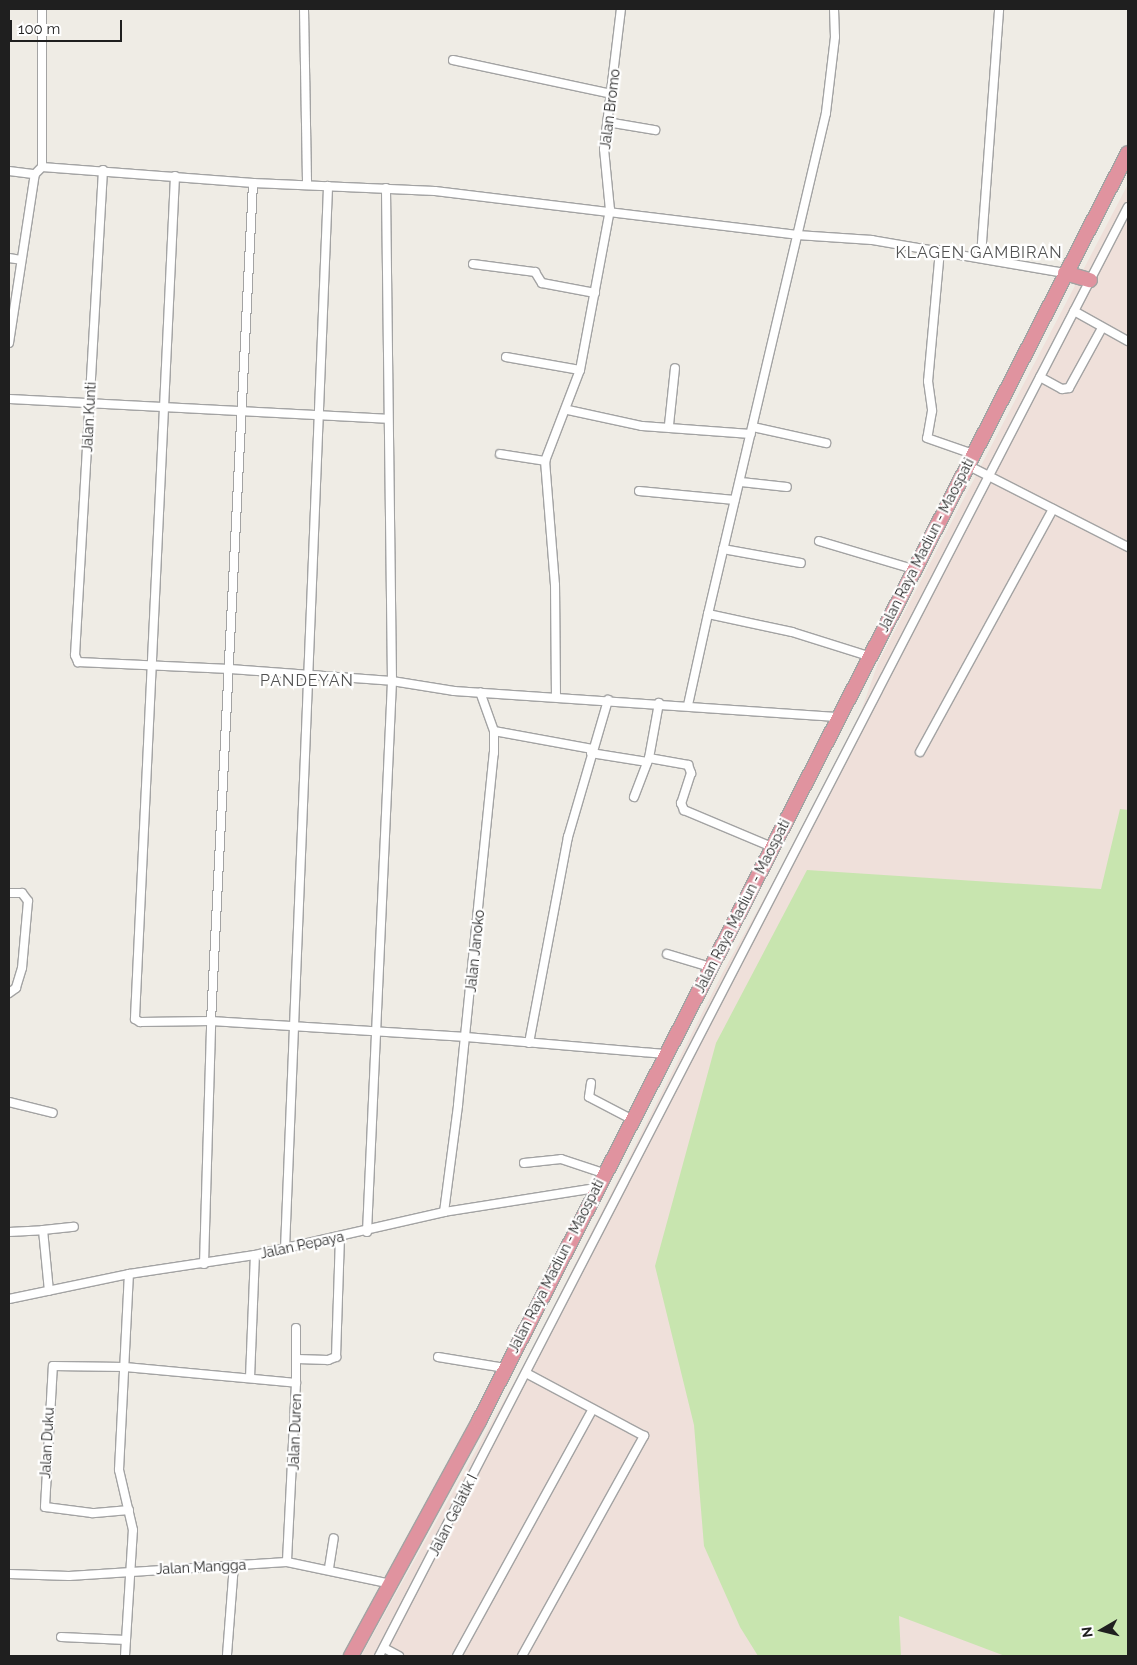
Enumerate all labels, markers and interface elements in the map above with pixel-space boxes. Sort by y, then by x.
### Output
scale bar [12,10,125,42]
text: 100 m [18,20,60,38]
street label: Jalan Bromo [597,68,623,150]
district label: KLAGEN GAMBIRAN [894,243,1064,263]
street label: Jalan Kunti [79,381,99,453]
street label: Jalan Raya Madiun - Maospati [875,455,977,635]
district label: PANDEYAN [259,671,355,691]
street label: Jalan Raya Madiun - Maospati [691,816,793,996]
street label: Jalan Janoko [462,909,488,993]
street label: Jalan Raya Madiun - Maospati [505,1176,607,1356]
street label: Jalan Pepaya [259,1228,345,1262]
street label: Jalan Duren [285,1393,305,1471]
street label: Jalan Duku [37,1407,57,1479]
street label: Jalan Gelatik I [425,1471,481,1559]
street label: Jalan Mangga [155,1556,247,1578]
north arrow [1077,1605,1127,1655]
text: N [1078,1626,1096,1638]

